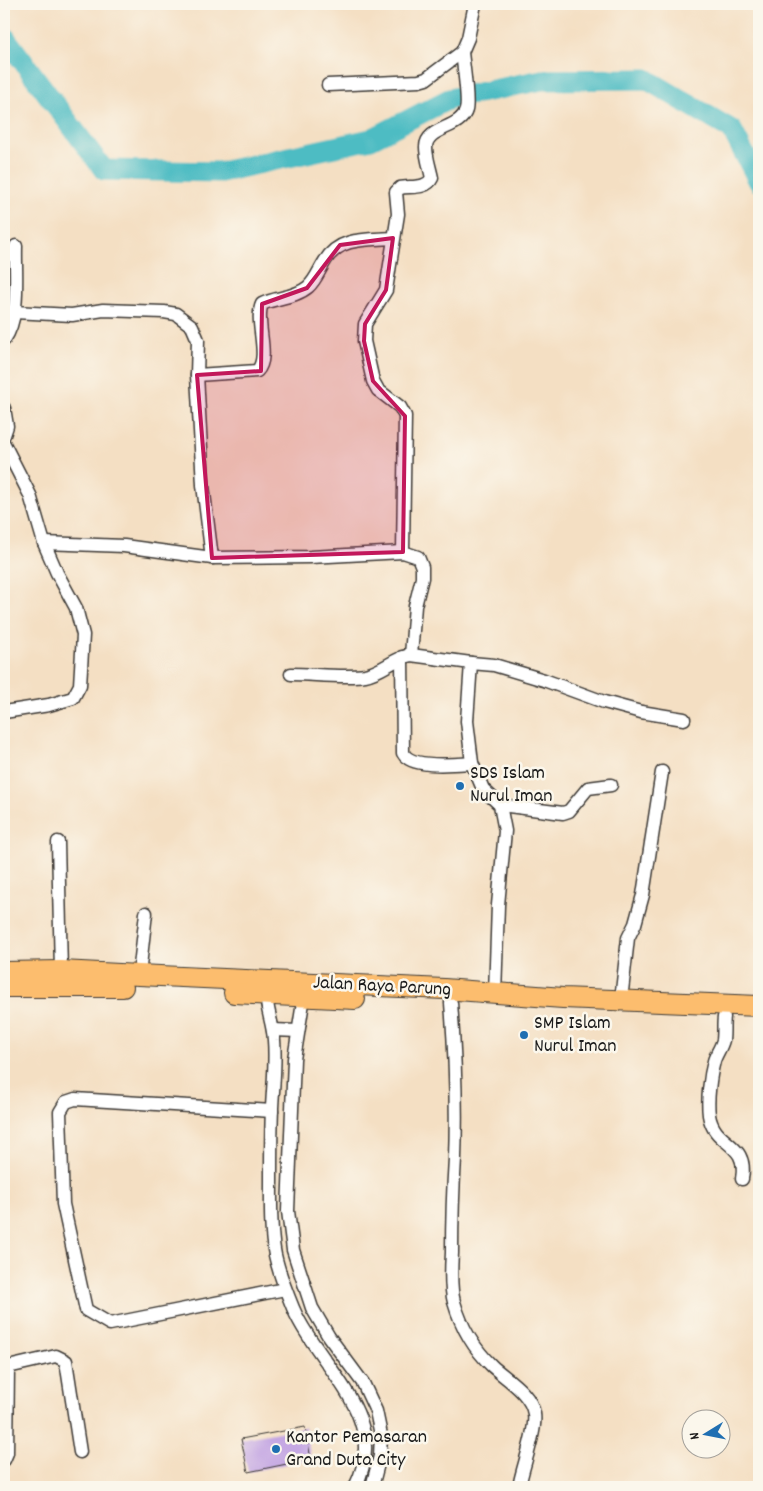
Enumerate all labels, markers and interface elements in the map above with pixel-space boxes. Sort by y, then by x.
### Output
place label: SDS Islam Nurul Iman [470,760,552,811]
marker: SDS Islam Nurul Iman [454,780,466,792]
street label: Jalan Raya Parung [312,969,452,1005]
place label: SMP Islam Nurul Iman [534,1010,616,1061]
marker: SMP Islam Nurul Iman [518,1029,530,1041]
north arrow [680,1408,730,1458]
place label: Kantor Pemasaran Grand Duta City [286,1424,427,1475]
text: N [685,1431,706,1441]
marker: Kantor Pemasaran Grand Duta City [270,1443,282,1455]

